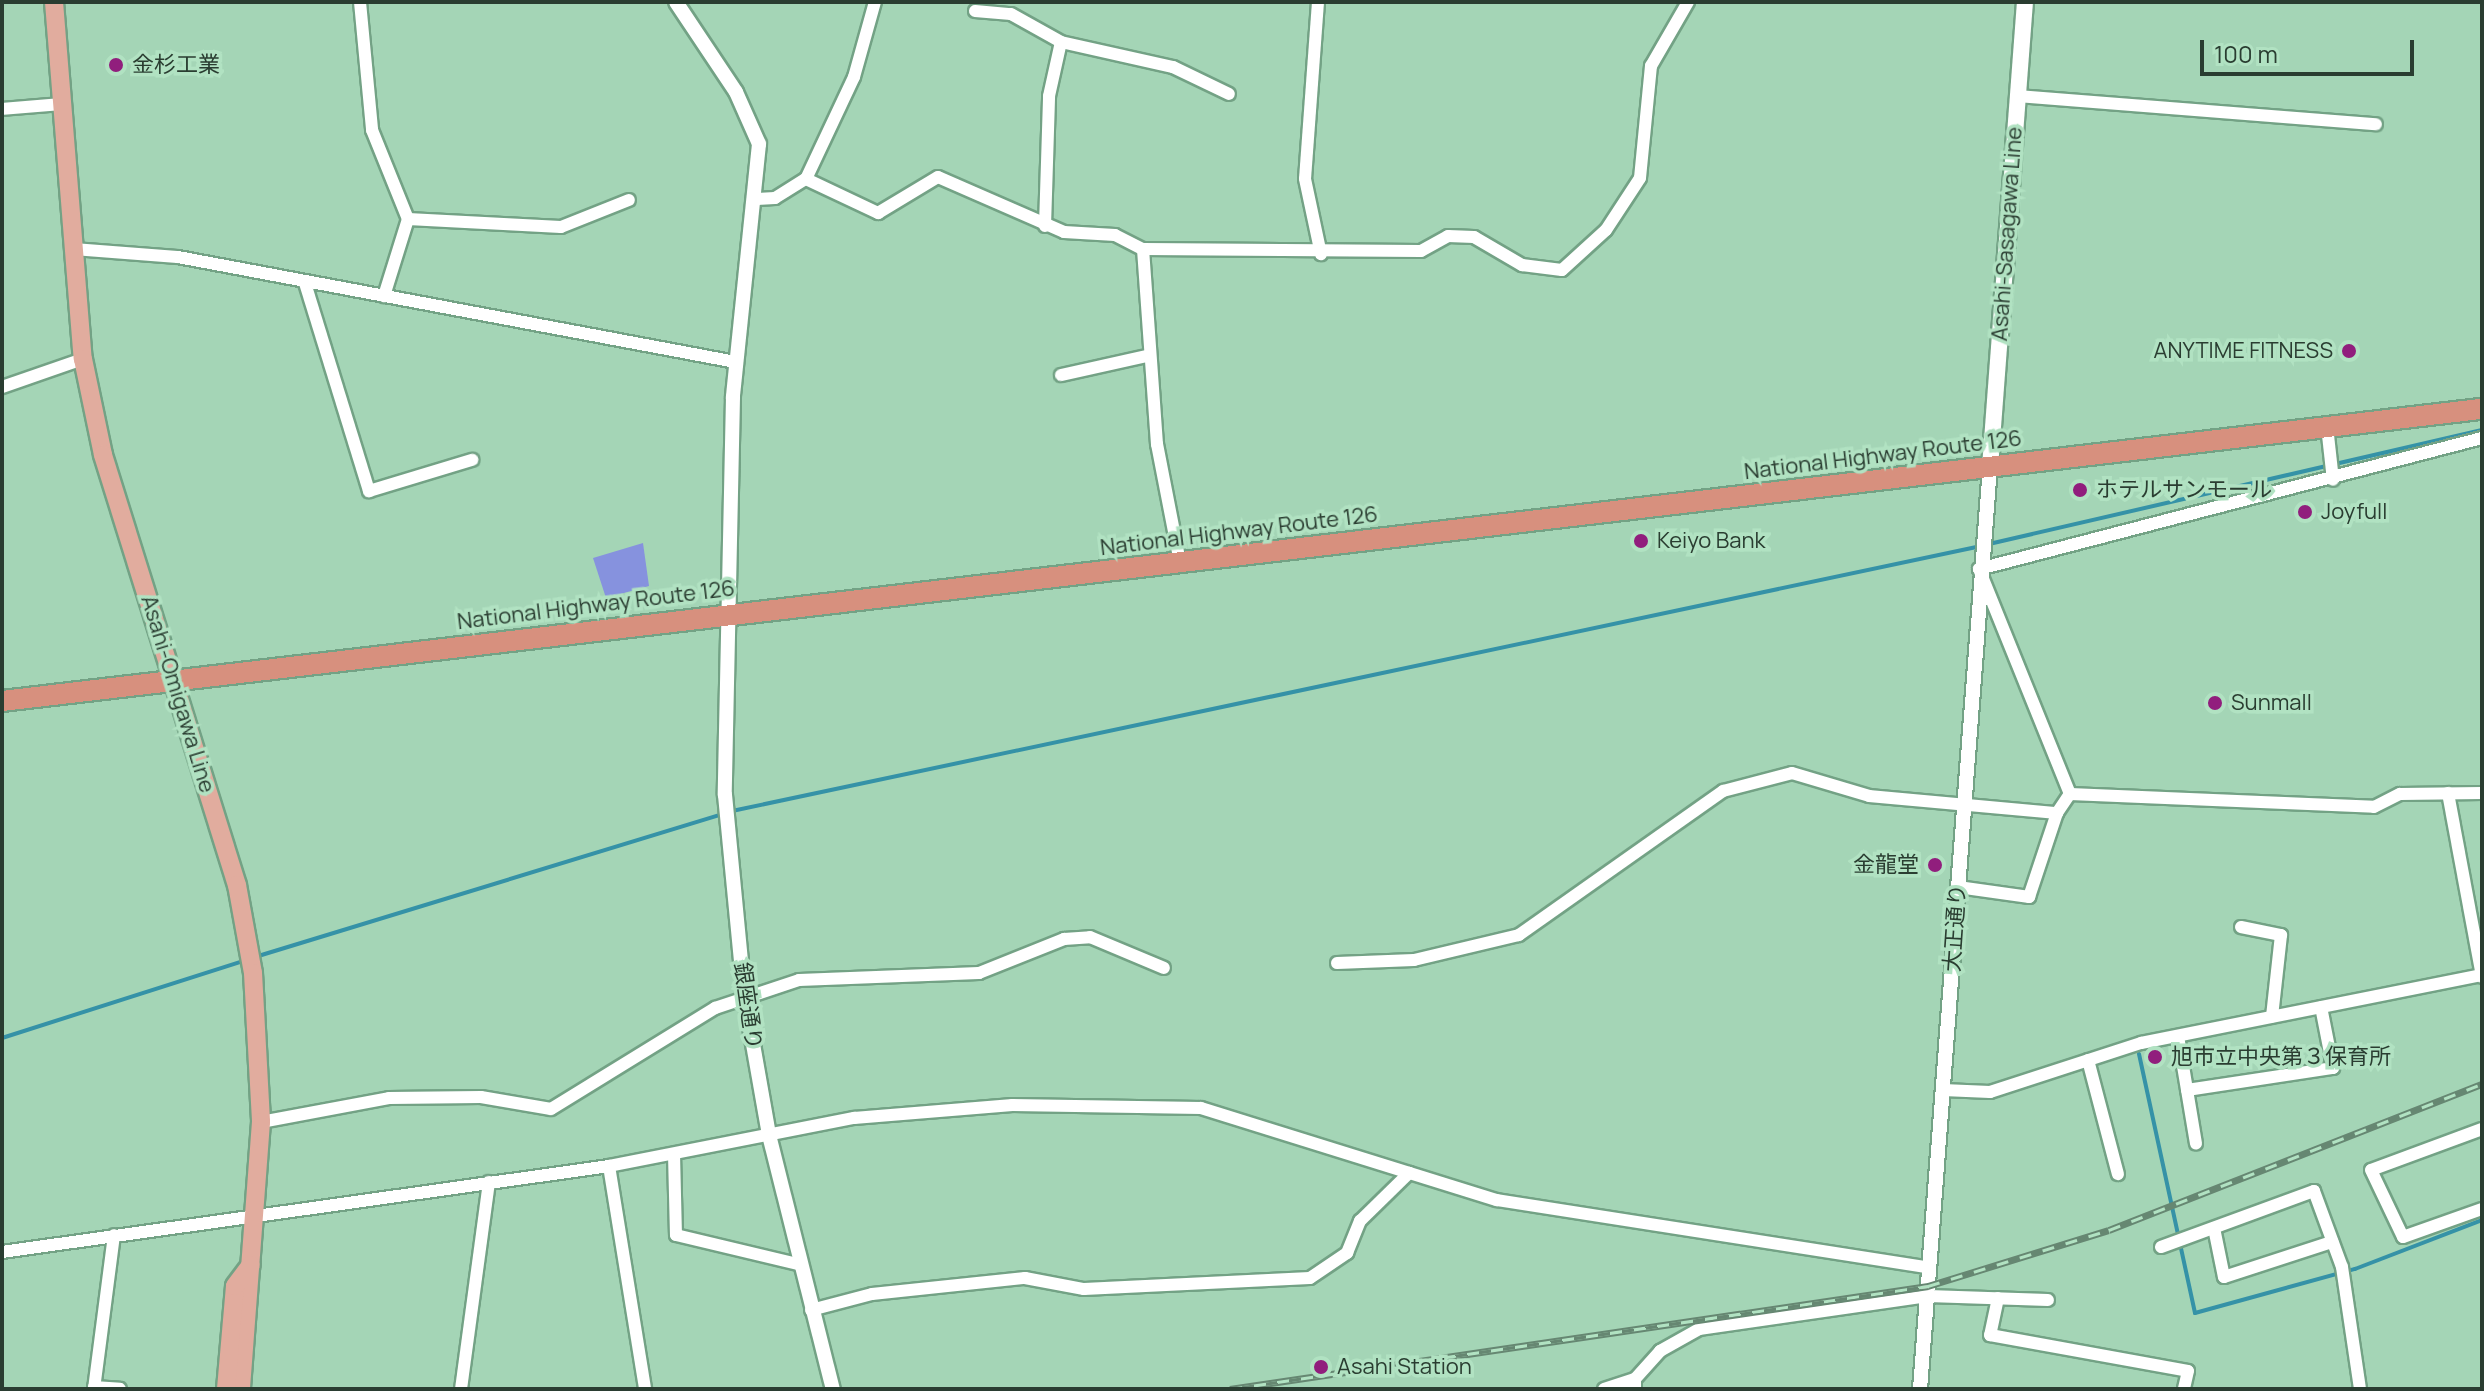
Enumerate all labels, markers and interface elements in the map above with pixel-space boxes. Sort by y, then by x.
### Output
scale bar [2204,24,2418,74]
text: 100 m [2214,37,2278,70]
place label: 金杉工業 [132,52,220,78]
marker: 金杉工業 [107,56,125,74]
street label: Asahi-Sasagawa Line [1986,126,2028,342]
place label: ANYTIME FITNESS [2154,338,2333,364]
marker: ANYTIME FITNESS [2340,342,2358,360]
street label: National Highway Route 126 [1743,425,2023,485]
place label: ホテルサンモール [2096,477,2272,503]
marker: ホテルサンモール [2071,481,2089,499]
place label: Joyfull [2321,499,2387,525]
street label: National Highway Route 126 [1099,501,1379,561]
marker: Joyfull [2296,503,2314,521]
place label: Keiyo Bank [1657,528,1765,554]
marker: Keiyo Bank [1632,532,1650,550]
street label: National Highway Route 126 [456,575,736,635]
street label: Asahi-Omigawa Line [135,592,221,796]
place label: Sunmall [2231,690,2312,716]
marker: Sunmall [2206,694,2224,712]
place label: 金龍堂 [1853,852,1919,878]
marker: 金龍堂 [1926,856,1944,874]
street label: 大正通り [1939,883,1971,973]
street label: 銀座通り [729,961,767,1051]
place label: 旭市立中央第３保育所 [2171,1044,2391,1070]
marker: 旭市立中央第３保育所 [2146,1048,2164,1066]
place label: Asahi Station [1337,1354,1472,1380]
marker: Asahi Station [1312,1358,1330,1376]

